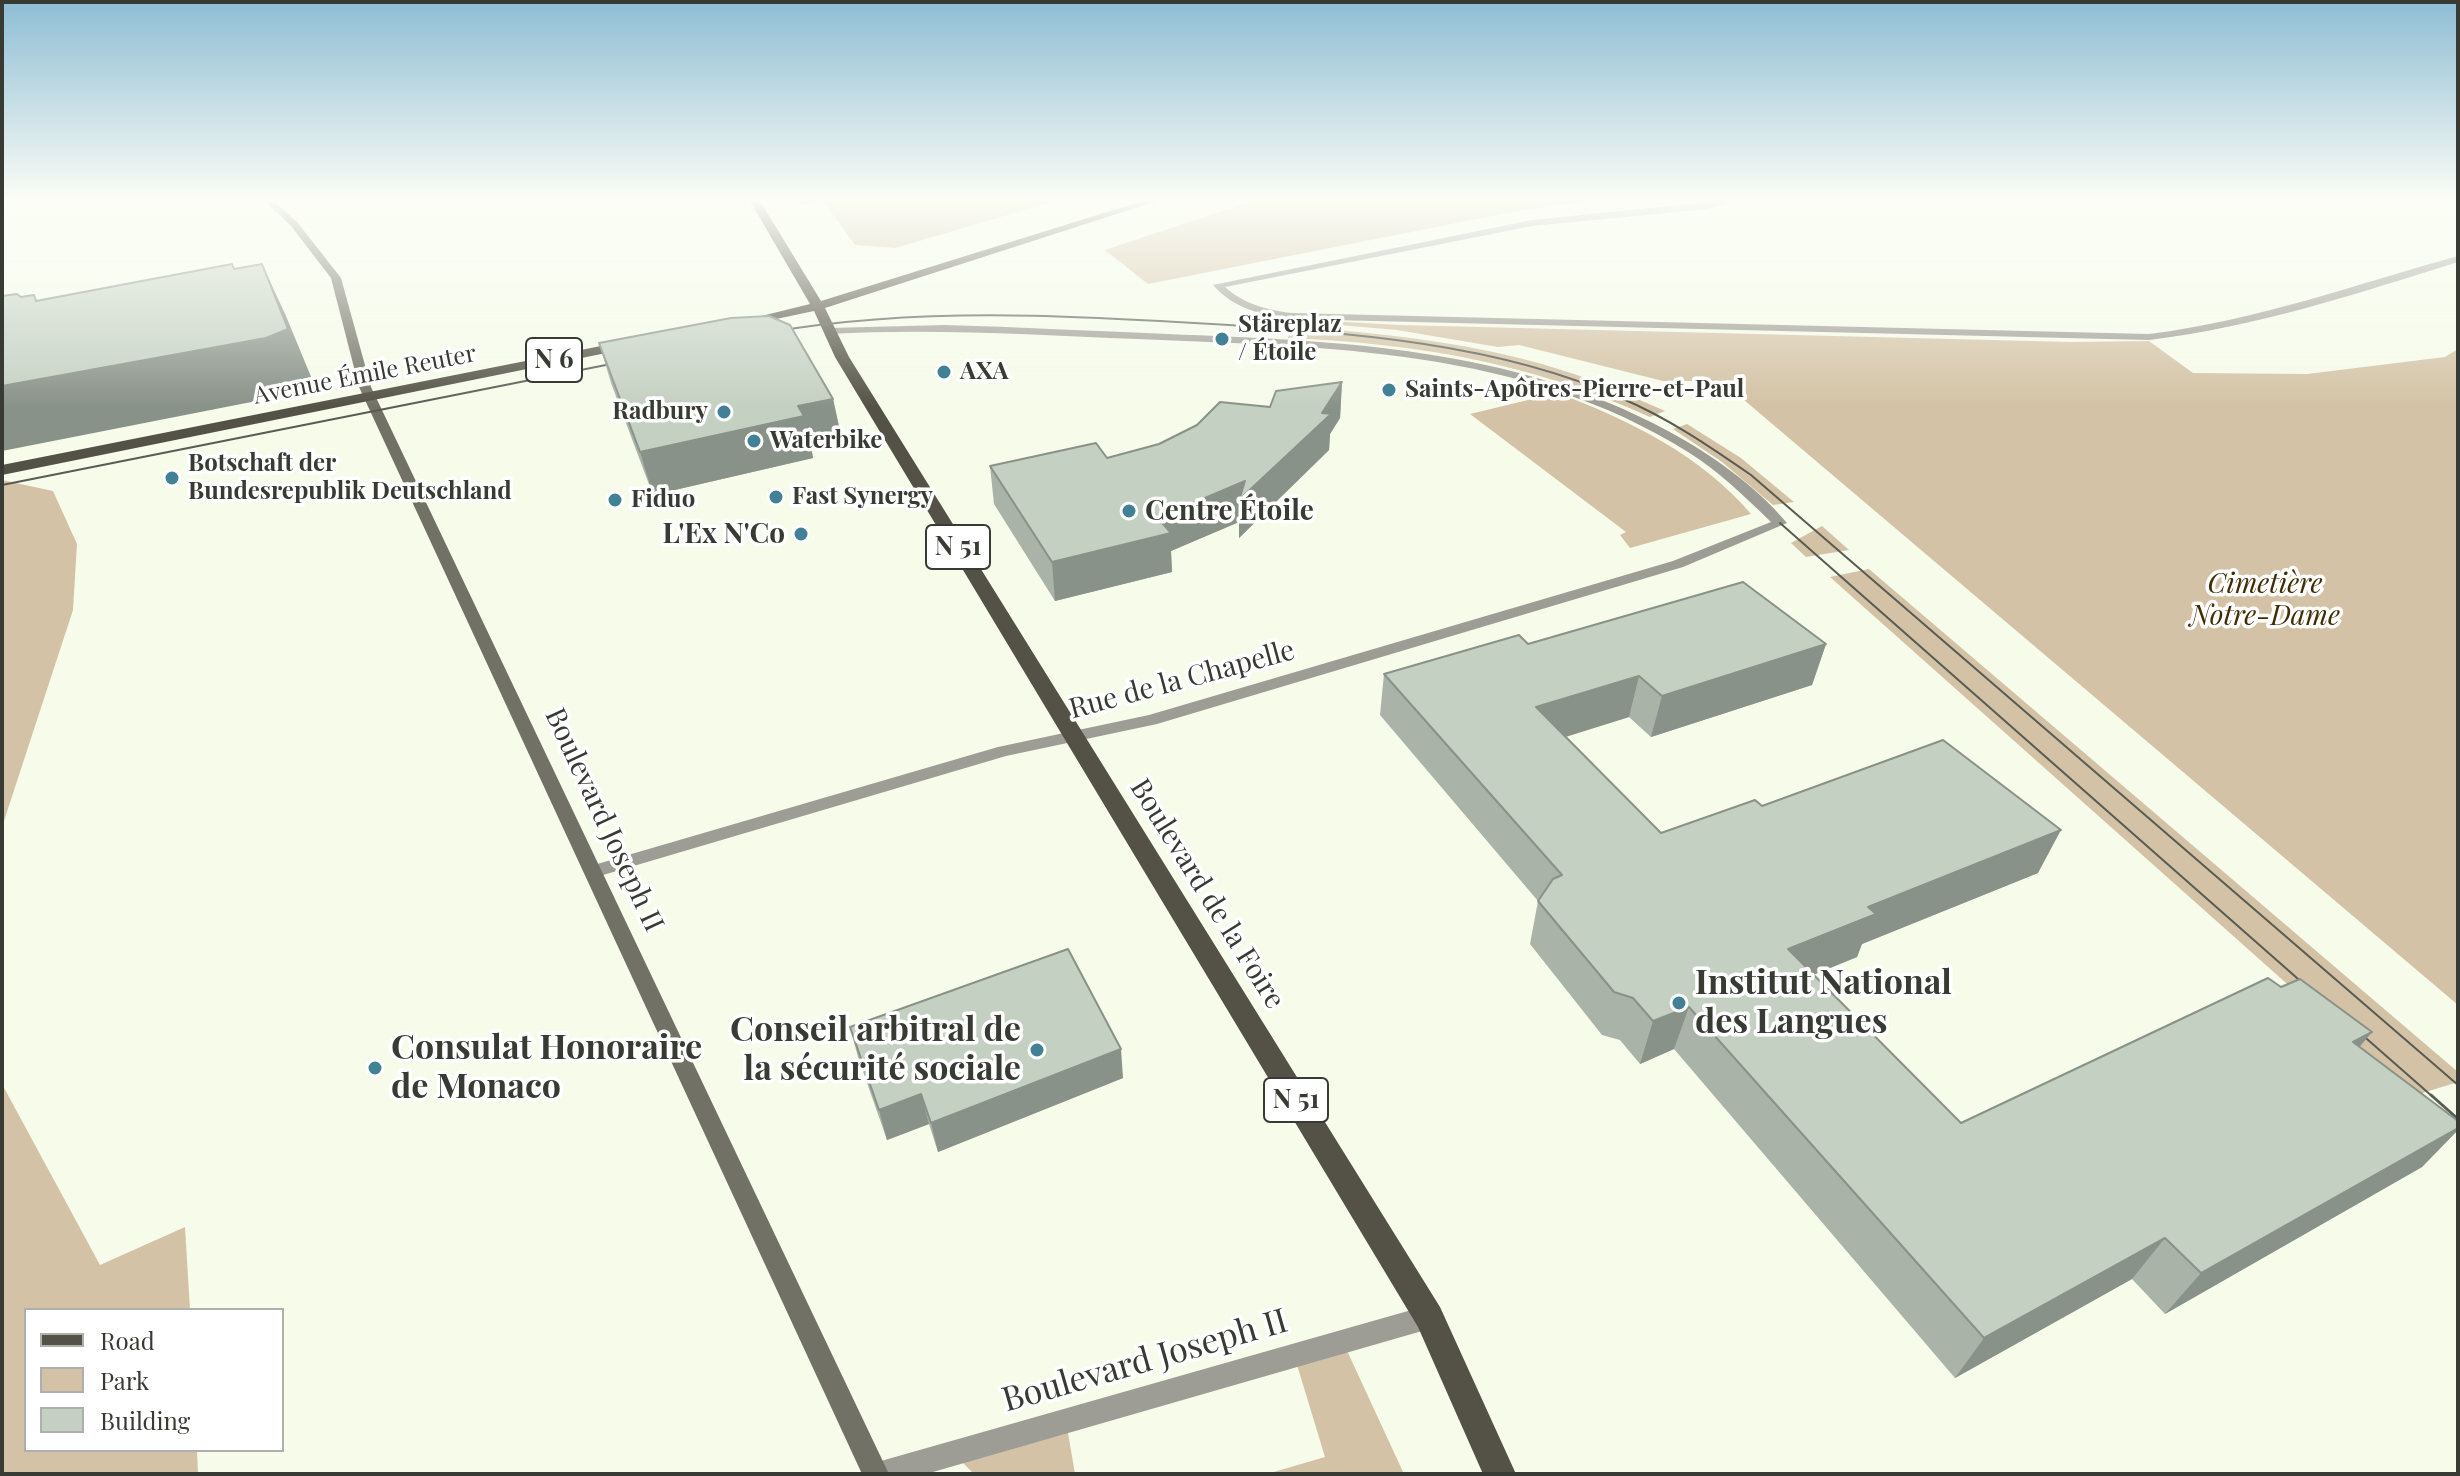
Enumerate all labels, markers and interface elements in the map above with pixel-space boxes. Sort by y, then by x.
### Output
place label: Stäreplaz / Étoile [1238,311,1342,367]
marker: Stäreplaz / Étoile [1213,330,1231,348]
road number: N 6 [526,338,582,382]
street label: Avenue Émile Reuter [251,339,479,411]
place label: AXA [960,358,1009,386]
marker: AXA [935,363,953,381]
place label: Saints-Apôtres-Pierre-et-Paul [1405,376,1744,404]
marker: Saints-Apôtres-Pierre-et-Paul [1380,381,1398,399]
place label: Radbury [612,398,708,426]
marker: Radbury [715,403,733,421]
place label: Waterbike [770,427,882,455]
marker: Waterbike [745,432,763,450]
place label: Botschaft der Bundesrepublik Deutschland [188,450,512,506]
marker: Botschaft der Bundesrepublik Deutschland [163,469,181,487]
place label: Fast Synergy [792,483,933,511]
place label: Fiduo [631,486,695,514]
marker: Fast Synergy [767,488,785,506]
marker: Fiduo [606,491,624,509]
place label: Centre Étoile [1145,494,1314,528]
marker: Centre Étoile [1120,502,1138,520]
place label: L'Ex N'Co [663,517,785,551]
marker: L'Ex N'Co [792,525,810,543]
road number: N 51 [926,525,990,569]
park label: Cimetière Notre-Dame [2190,567,2340,633]
street label: Rue de la Chapelle [1066,634,1298,726]
street label: Boulevard Joseph II [537,703,671,937]
street label: Boulevard de la Foire [1123,773,1291,1015]
place label: Institut National des Langues [1695,963,1952,1042]
marker: Institut National des Langues [1670,994,1688,1012]
place label: Conseil arbitral de la sécurité sociale [730,1010,1021,1090]
place label: Consulat Honoraire de Monaco [391,1028,702,1108]
marker: Conseil arbitral de la sécurité sociale [1028,1041,1046,1059]
marker: Consulat Honoraire de Monaco [366,1059,384,1077]
road number: N 51 [1264,1078,1328,1122]
street label: Boulevard Joseph II [998,1301,1292,1421]
legend [24,1308,284,1452]
text: Road [100,1324,155,1356]
text: Park [100,1364,149,1396]
text: Building [100,1404,190,1436]

